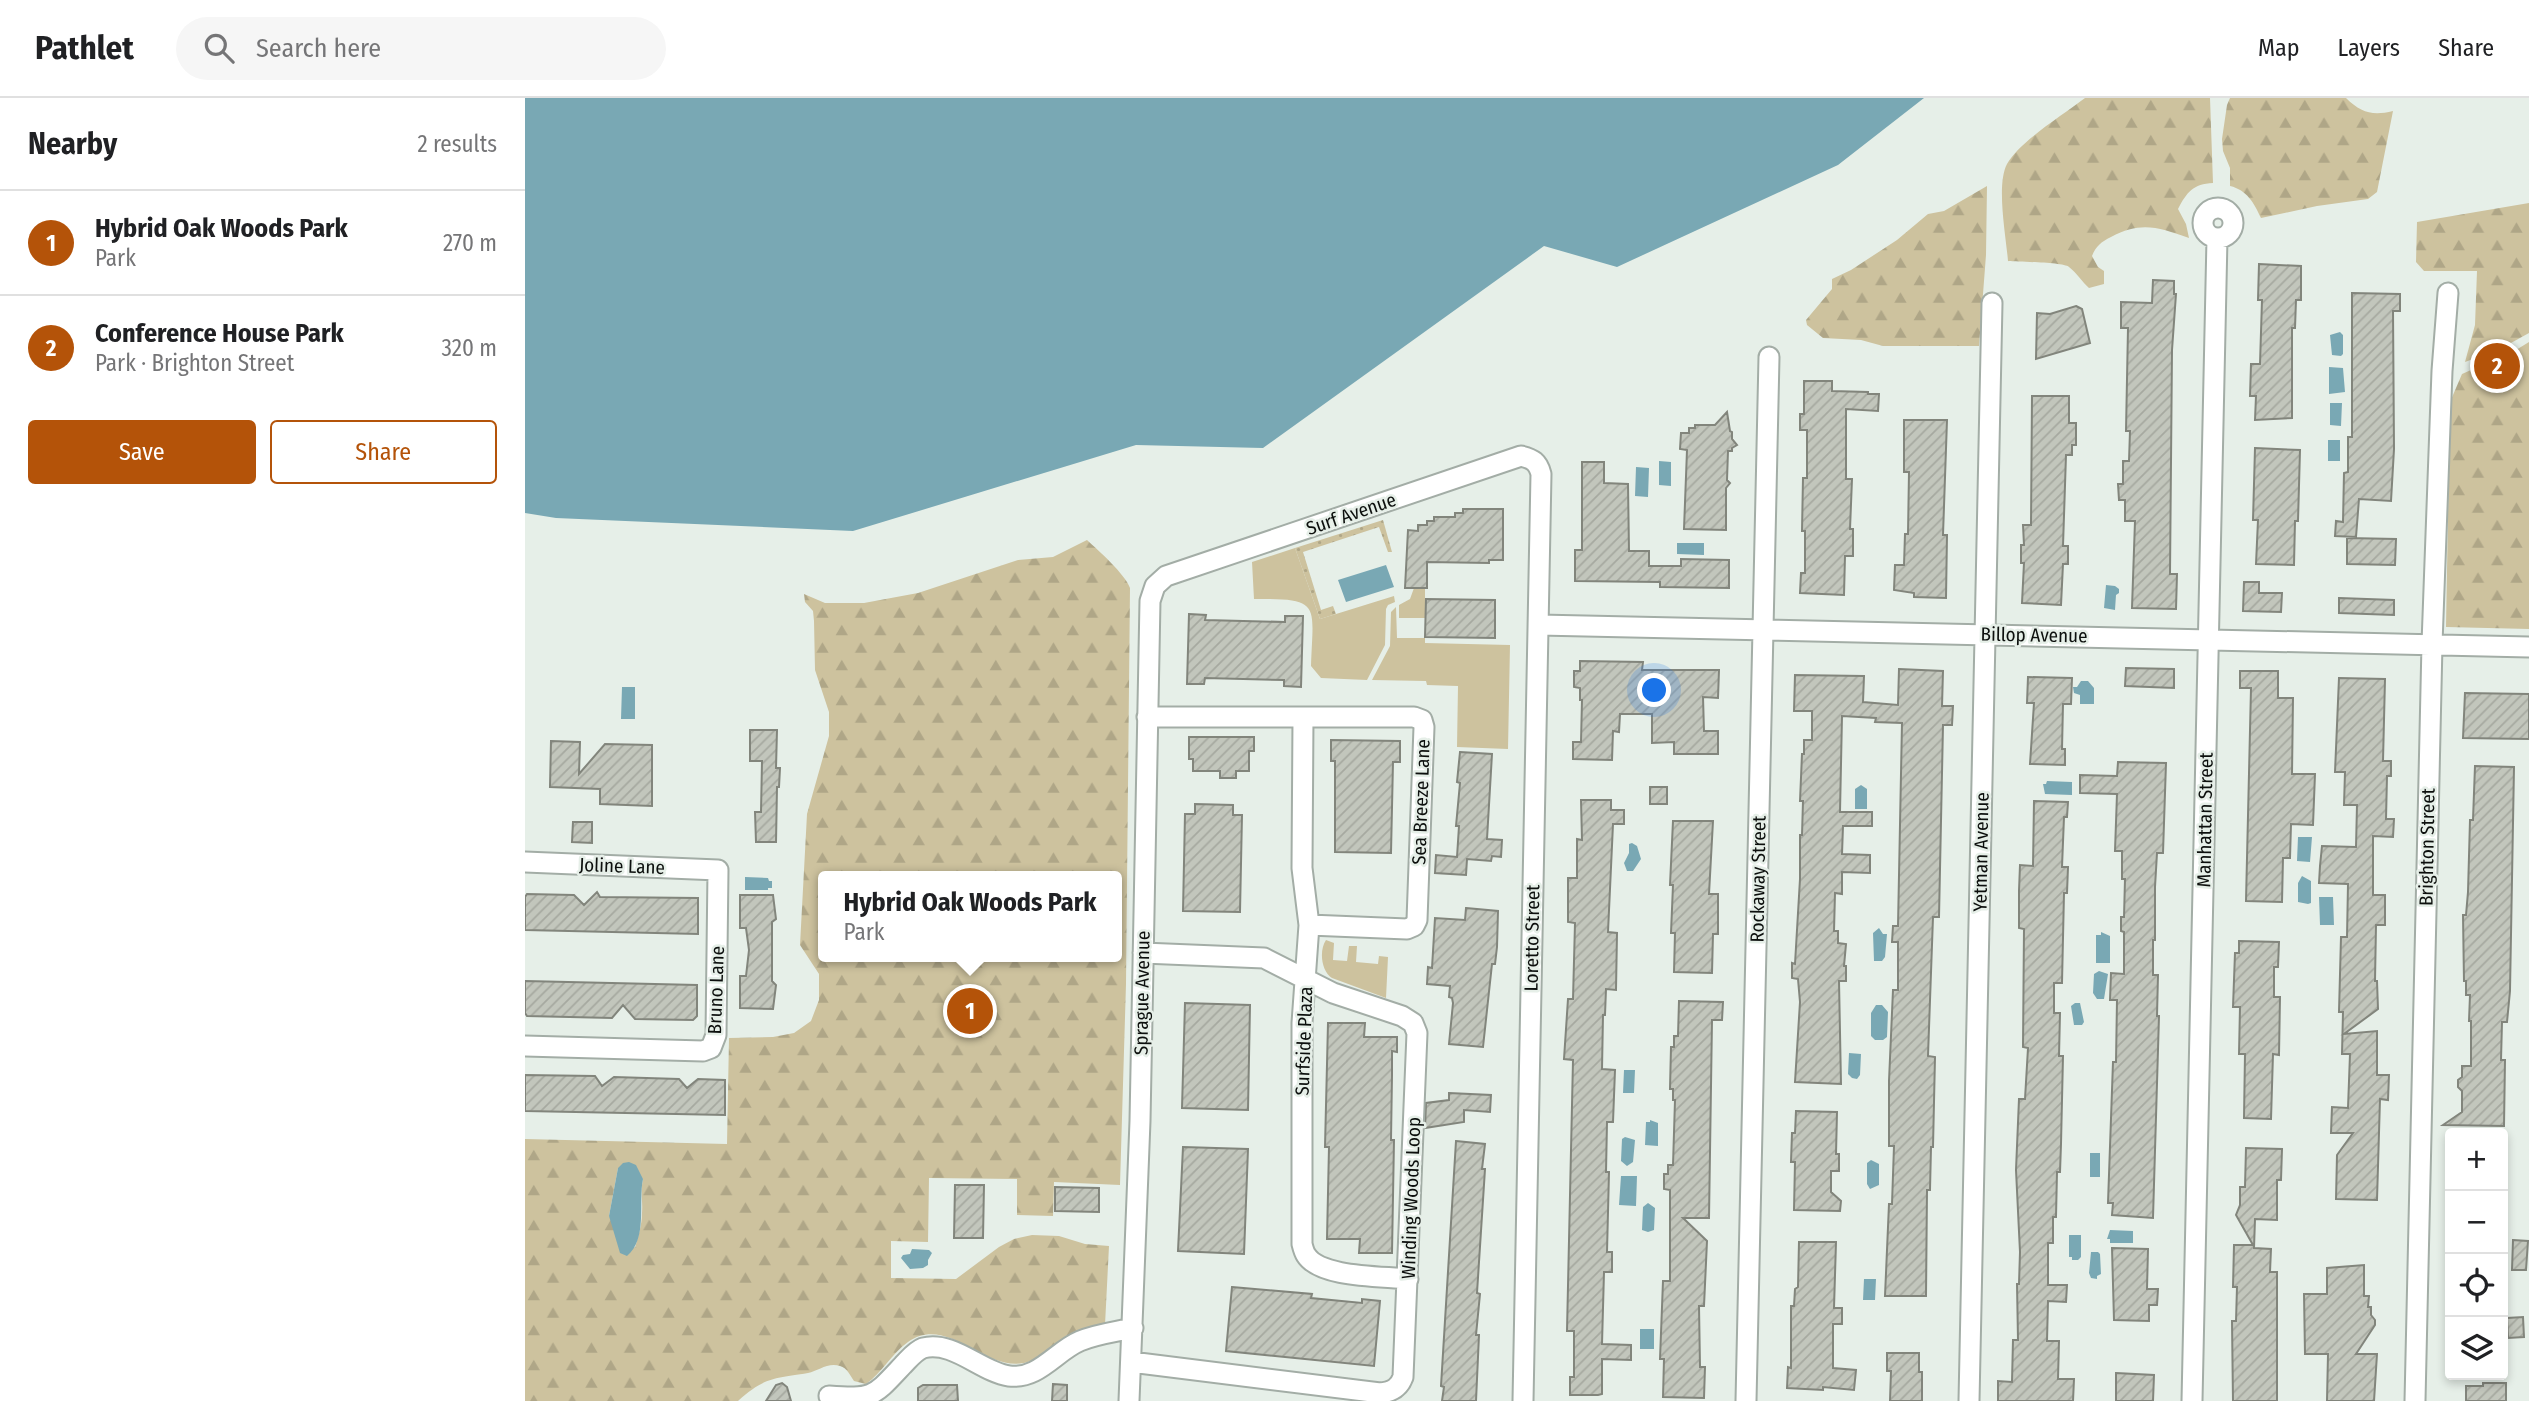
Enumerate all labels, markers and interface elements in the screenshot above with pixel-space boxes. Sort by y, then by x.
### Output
search box [176,17,666,80]
text: Pathlet [35,28,134,68]
icon: search [200,29,238,67]
text: Search here [256,33,381,64]
text: Map [2258,34,2300,62]
text: Layers [2338,34,2400,62]
text: Share [2438,34,2494,62]
text: Nearby [28,126,117,162]
text: 2 results [417,130,497,158]
text: Hybrid Oak Woods Park [95,213,348,244]
text: 1 [46,229,56,257]
text: 270 m [443,229,497,257]
text: Park [95,244,136,272]
text: Conference House Park [95,318,344,349]
text: 2 [46,334,56,362]
text: 320 m [442,334,497,362]
pin: 2 [2474,340,2520,392]
text: Park · Brighton Street [95,349,294,377]
button: Save [28,420,256,484]
button: Share [270,420,497,484]
street label: Surf Avenue [1303,488,1399,540]
street label: Billop Avenue [1980,623,2088,647]
your location [1637,673,1671,707]
street label: Sea Breeze Lane [1407,739,1435,865]
street label: Manhattan Street [2192,752,2218,888]
street label: Brighton Street [2414,787,2440,906]
street label: Yetman Avenue [1968,792,1994,912]
street label: Rockaway Street [1745,815,1771,943]
street label: Joline Lane [579,853,665,879]
popup [818,871,1122,962]
street label: Loretto Street [1520,884,1544,992]
text: Hybrid Oak Woods Park [844,887,1096,918]
text: Park [844,918,884,946]
street label: Sprague Avenue [1129,931,1155,1055]
street label: Bruno Lane [703,945,729,1035]
pin: 1 [947,985,993,1037]
street label: Surfside Plaza [1291,986,1317,1096]
street label: Winding Woods Loop [1397,1116,1425,1280]
map controls [2445,1128,2508,1380]
button: + [2445,1128,2508,1191]
button: − [2445,1191,2508,1254]
button: locate [2445,1254,2508,1317]
button: layers [2445,1317,2508,1380]

